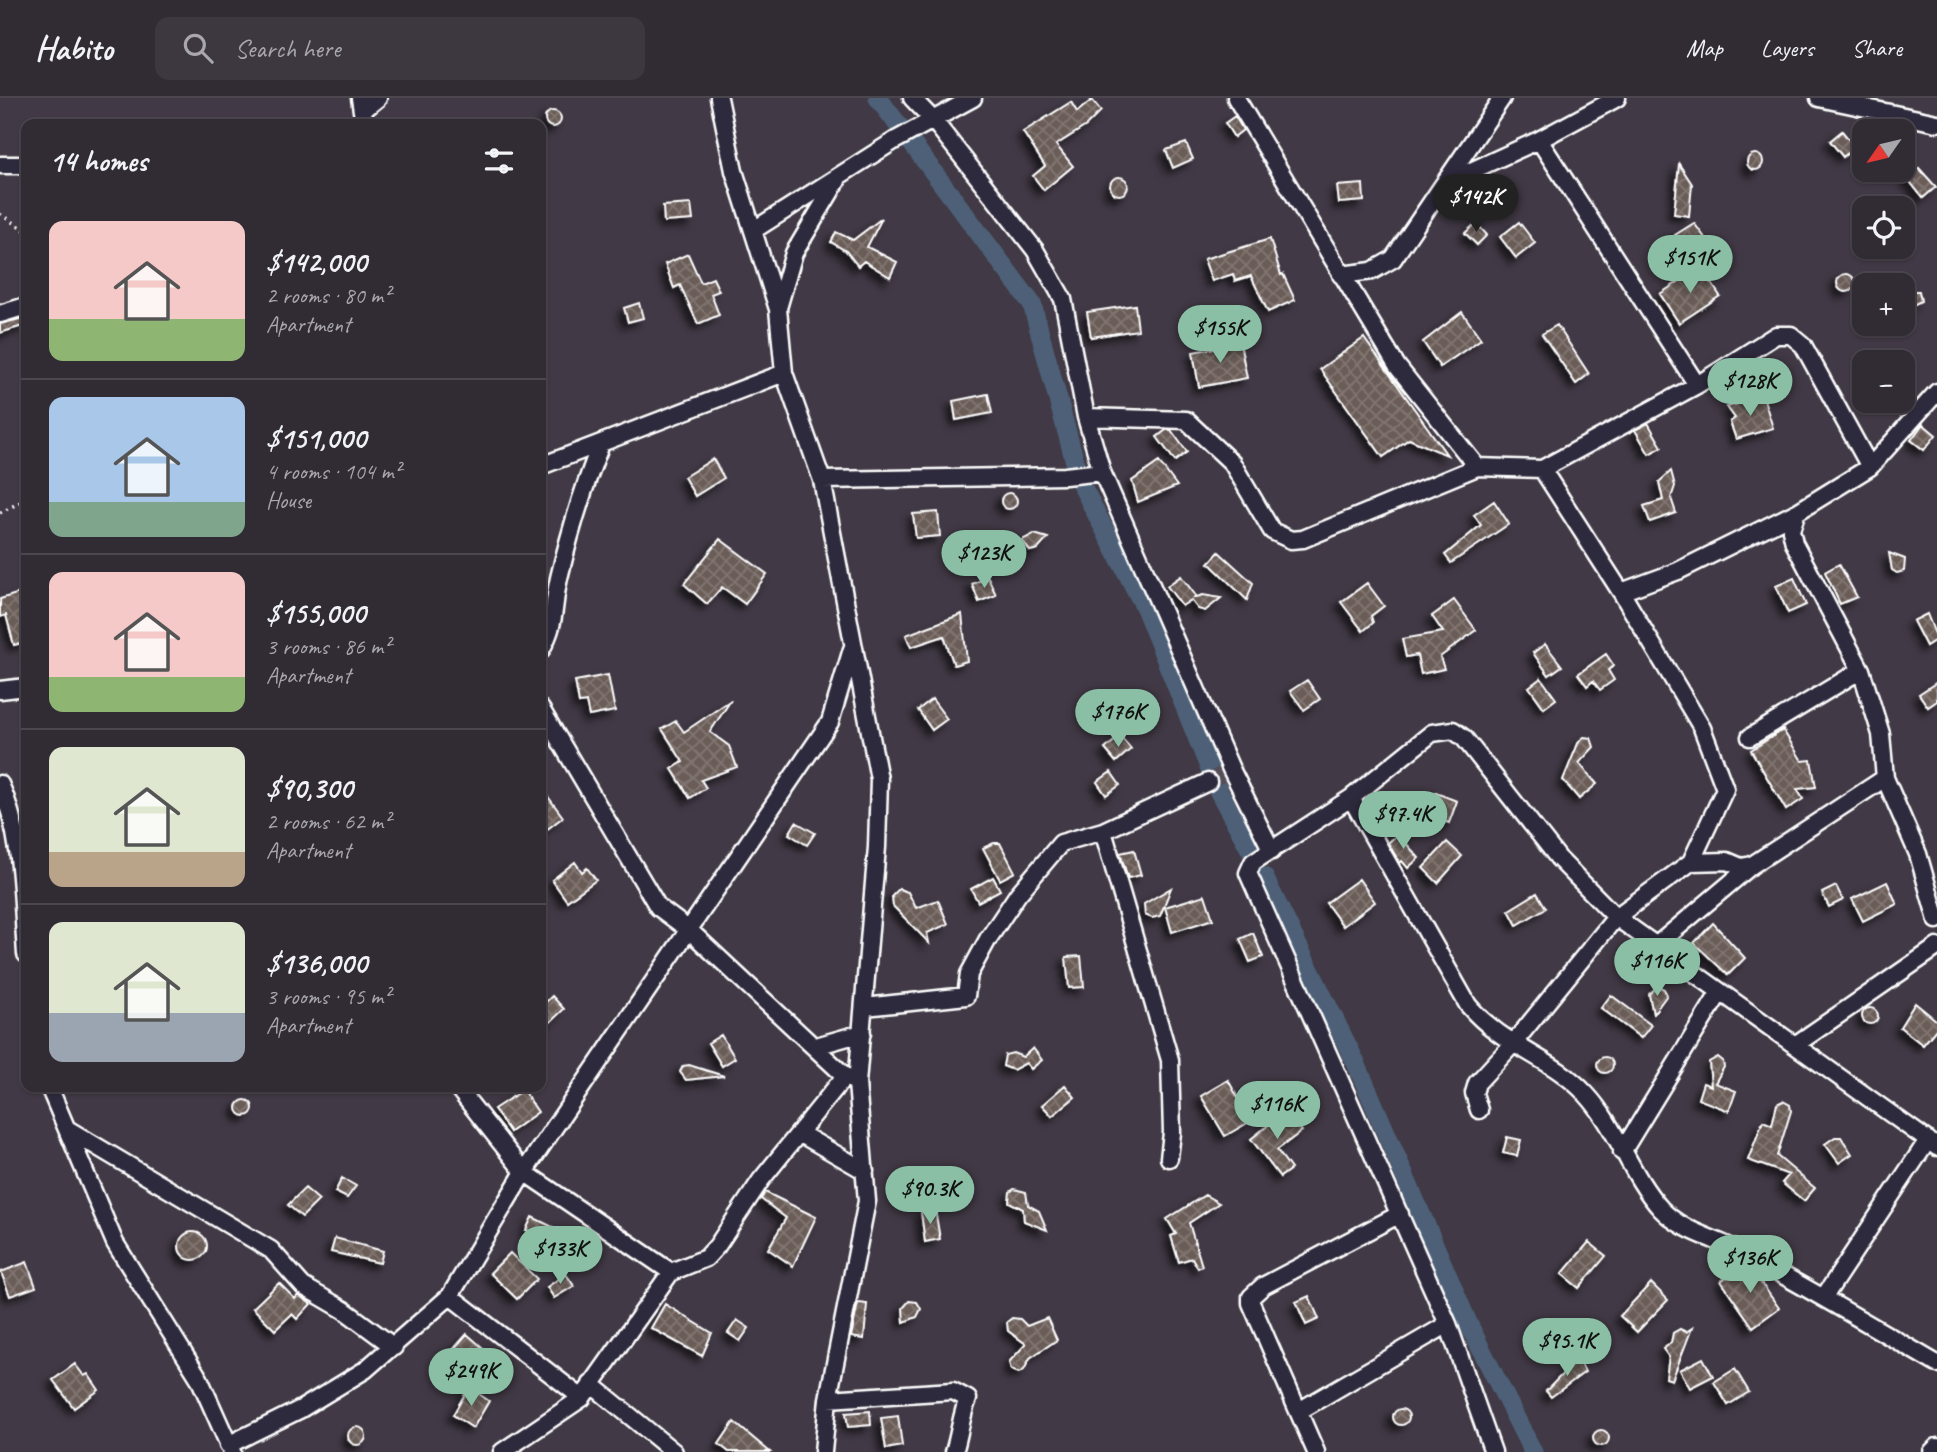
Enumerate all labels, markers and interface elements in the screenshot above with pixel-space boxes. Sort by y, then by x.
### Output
search box [155,17,645,80]
text: Habito [35,27,113,69]
icon: search [179,29,217,67]
text: Search here [235,32,341,65]
text: Map [1686,33,1723,63]
text: Layers [1761,33,1814,63]
text: Share [1852,33,1902,63]
north arrow [1852,119,1914,182]
map controls [1852,119,1915,413]
text: 14 homes [49,142,147,180]
icon: filters [480,142,518,180]
pin: $142K [1427,174,1525,234]
text: $142K [1449,182,1503,211]
button: locate [1852,196,1915,259]
pin: $151K [1641,236,1739,295]
text: $142,000 [266,243,366,281]
text: $151K [1664,243,1716,272]
icon: home [105,249,189,333]
button: + [1852,273,1915,336]
text: 2 rooms · 80 m² [266,281,390,310]
pin: $155K [1171,306,1269,365]
text: Apartment [266,310,351,339]
text: $155K [1194,313,1246,342]
button: − [1852,350,1915,413]
pin: $128K [1701,358,1799,418]
text: $128K [1723,366,1777,395]
text: $151,000 [266,419,366,457]
icon: home [105,425,189,509]
text: 4 rooms · 104 m² [266,457,401,486]
text: House [266,486,311,515]
pin: $123K [935,531,1033,590]
text: $123K [957,538,1011,567]
text: $155,000 [266,594,365,632]
icon: home [105,600,189,684]
text: 3 rooms · 86 m² [266,632,390,661]
text: Apartment [266,661,351,690]
pin: $176K [1069,690,1167,749]
text: $176K [1091,697,1145,726]
text: $90,300 [266,769,353,807]
icon: home [105,775,189,859]
pin: $97.4K [1346,792,1460,851]
text: $97.4K [1374,799,1432,828]
text: 2 rooms · 62 m² [266,807,390,836]
text: Apartment [266,836,351,865]
pin: $116K [1608,939,1706,998]
text: $136,000 [266,944,367,982]
text: $116K [1630,946,1684,975]
icon: home [105,950,189,1034]
text: 3 rooms · 95 m² [266,982,390,1011]
text: Apartment [266,1011,351,1040]
pin: $116K [1228,1082,1326,1141]
text: $116K [1250,1089,1304,1118]
pin: $90.3K [873,1166,987,1226]
text: $90.3K [901,1174,959,1203]
pin: $133K [511,1226,609,1286]
text: $133K [533,1234,587,1263]
pin: $136K [1701,1236,1799,1295]
text: $136K [1723,1243,1777,1272]
pin: $95.1K [1510,1318,1624,1378]
text: $95.1K [1539,1326,1596,1355]
pin: $249K [422,1348,520,1408]
text: $249K [445,1356,497,1385]

